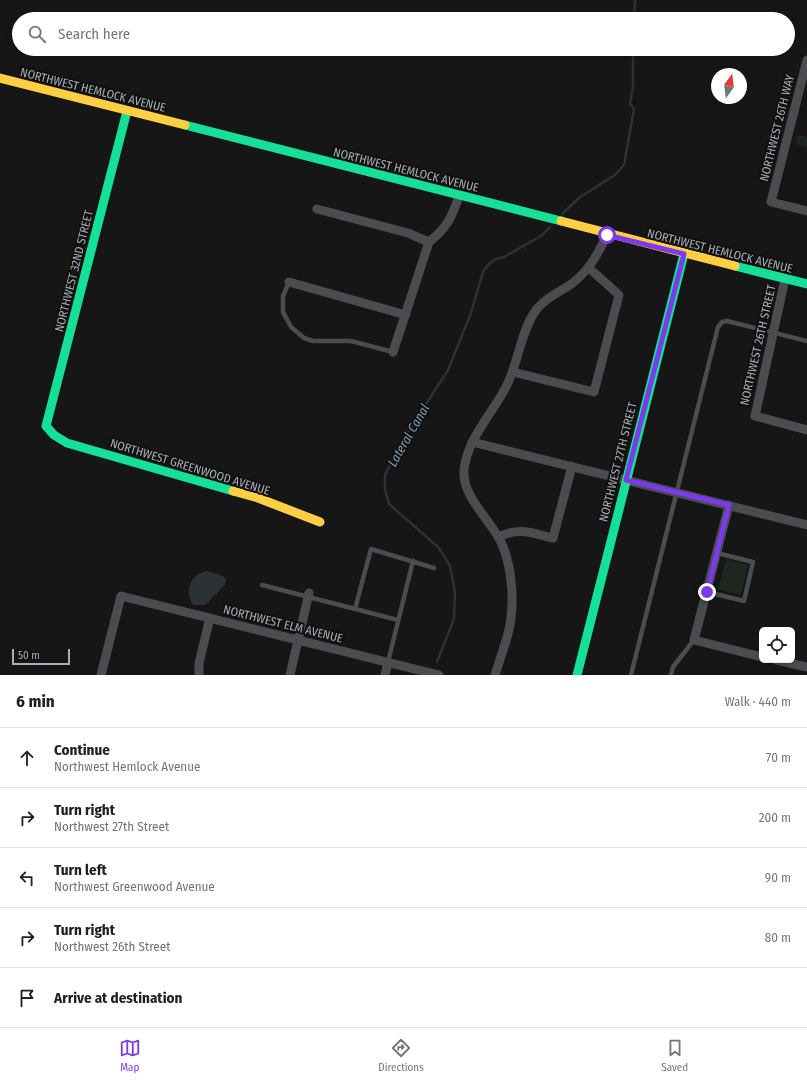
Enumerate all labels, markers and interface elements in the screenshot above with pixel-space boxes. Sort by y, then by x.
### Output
search box [12,12,795,56]
icon: search [26,23,48,45]
text: Search here [58,25,130,43]
street label: NORTHWEST HEMLOCK AVENUE [19,65,168,115]
north arrow [711,68,747,104]
street label: NORTHWEST 26TH WAY [757,73,797,183]
street label: NORTHWEST HEMLOCK AVENUE [332,145,481,195]
street label: NORTHWEST 32ND STREET [52,208,96,333]
route start [598,226,616,244]
street label: NORTHWEST HEMLOCK AVENUE [646,226,795,276]
street label: NORTHWEST 26TH STREET [737,283,779,407]
street label: NORTHWEST 27TH STREET [596,400,640,523]
water label: Lateral Canal [385,401,433,469]
street label: NORTHWEST GREENWOOD AVENUE [108,436,272,498]
route end [698,583,716,601]
street label: NORTHWEST ELM AVENUE [222,602,344,646]
map controls [759,627,795,663]
button: locate [759,627,795,663]
scale bar [12,647,70,666]
text: 50 m [18,649,40,662]
text: 6 min [16,691,55,712]
text: Walk · 440 m [725,694,791,709]
text: Continue [54,741,110,759]
icon: ahead [16,747,38,769]
text: 70 m [766,750,791,765]
text: Northwest Hemlock Avenue [54,759,200,774]
text: Turn right [54,801,115,819]
icon: right [16,807,38,829]
text: 200 m [759,810,791,825]
text: Northwest 27th Street [54,819,169,834]
text: Turn left [54,861,107,879]
icon: left [16,867,38,889]
text: 90 m [765,870,791,885]
text: Northwest Greenwood Avenue [54,879,215,894]
text: Turn right [54,921,115,939]
icon: right [16,927,38,949]
text: 80 m [765,930,791,945]
text: Northwest 26th Street [54,939,170,954]
icon: arrive [16,987,38,1009]
text: Arrive at destination [54,989,182,1007]
tab: Map [119,1037,141,1074]
tab: Directions [378,1037,424,1074]
tab: Saved [661,1037,688,1074]

